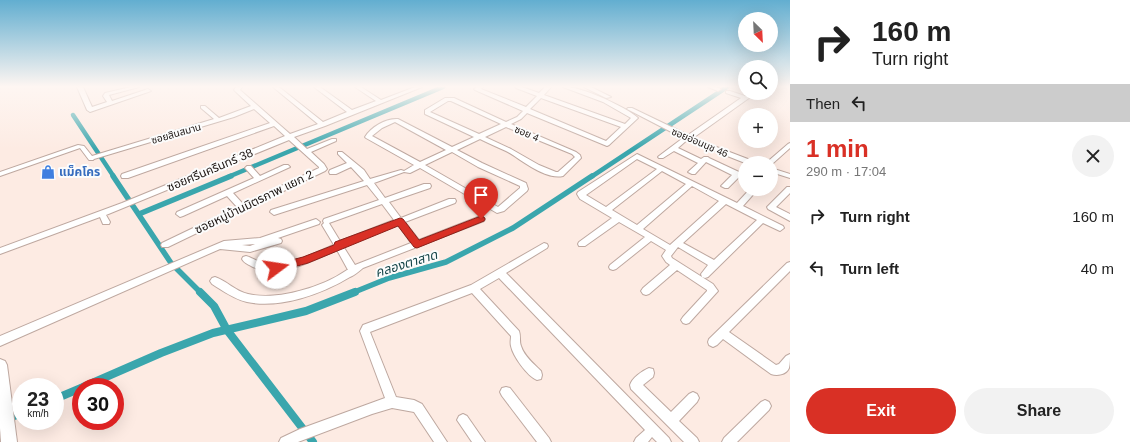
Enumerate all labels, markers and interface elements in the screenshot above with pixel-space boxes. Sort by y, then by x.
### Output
north arrow [738,12,778,52]
map controls [738,12,778,196]
icon: right [806,16,858,68]
text: 160 m [872,16,951,47]
text: Turn right [872,49,948,69]
button: search [738,60,778,100]
icon: left [848,92,870,114]
text: Then [806,95,840,112]
button: + [738,108,778,148]
street label: ซอยสินสมาน [150,121,202,146]
street label: ซอย 4 [513,123,541,144]
street label: ซอยอ่อนนุช 46 [669,125,731,160]
text: 1 min [806,135,869,162]
button: close [1072,135,1114,177]
street label: ซอยศรีนครินทร์ 38 [165,145,255,194]
button: − [738,156,778,196]
shop icon: แม็คโคร [40,164,56,180]
text: 290 m · 17:04 [806,164,886,179]
place label: แม็คโคร [59,165,100,179]
street label: ซอยหมู่บ้านมิตรภาพ แยก 2 [193,167,316,237]
pin [464,178,498,219]
icon: arrive [470,184,492,206]
icon: right [806,205,828,227]
text: Turn right [840,208,910,225]
text: 160 m [1072,208,1114,225]
position arrow [255,247,297,289]
water label: คลองตาสาด [373,247,440,280]
icon: left [806,257,828,279]
text: Turn left [840,260,899,277]
text: 40 m [1081,260,1114,277]
speed limit sign: 30 [72,378,124,430]
text: 23 [27,388,49,410]
button: Exit [806,388,956,434]
button: Share [964,388,1114,434]
text: km/h [27,408,49,419]

